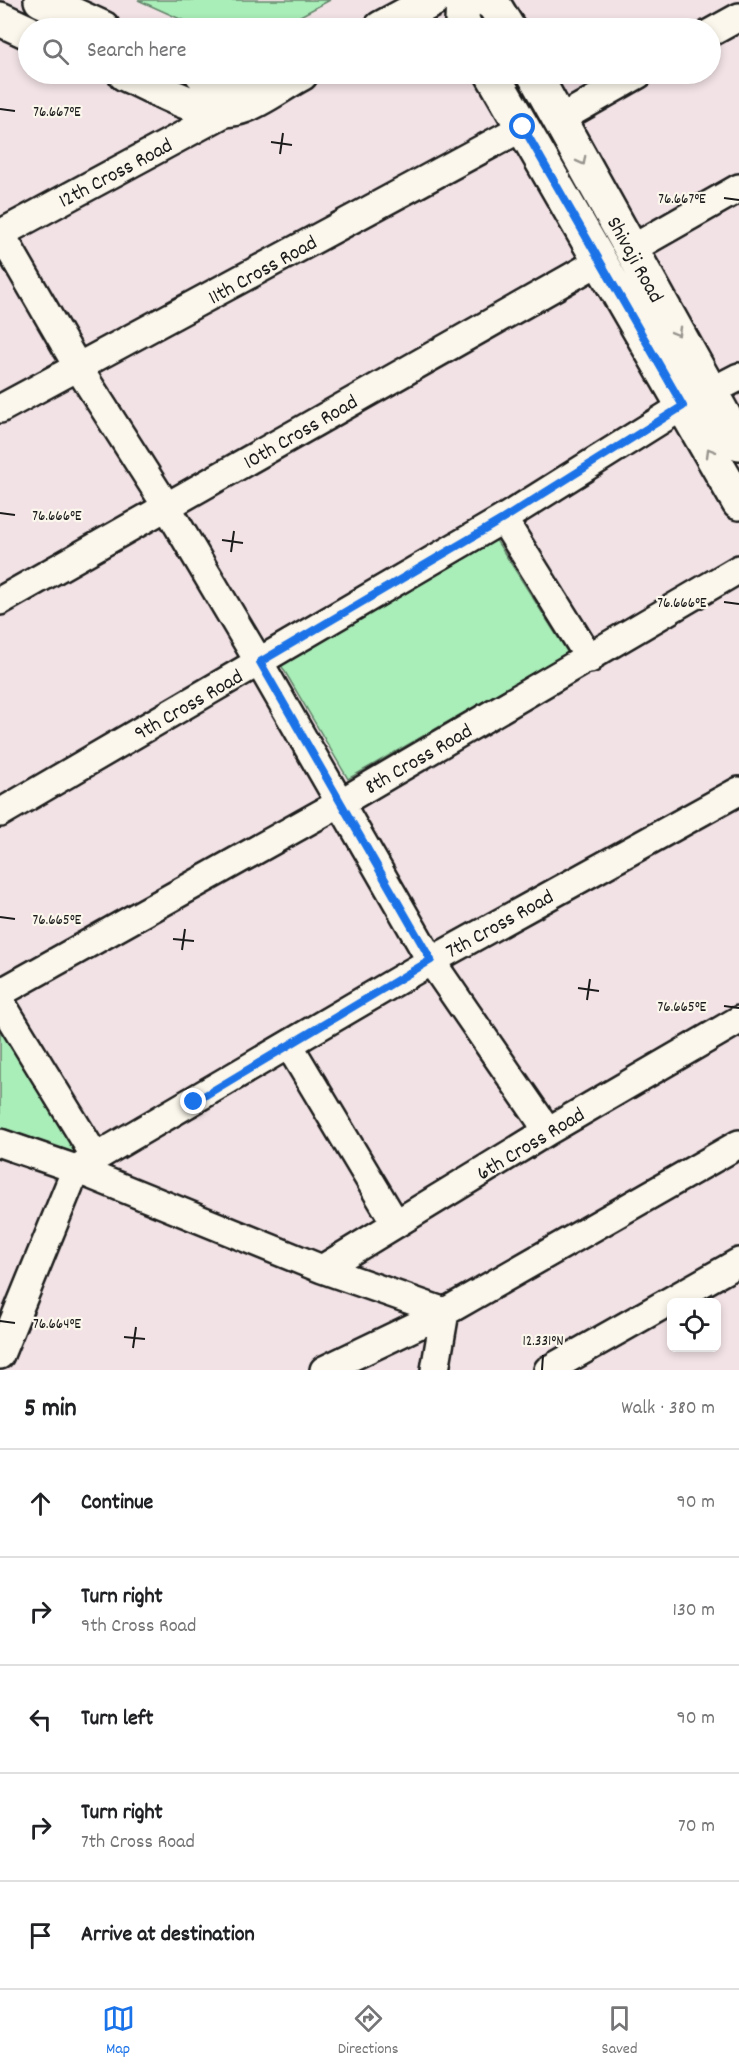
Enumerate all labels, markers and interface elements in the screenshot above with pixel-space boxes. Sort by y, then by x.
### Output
search box [18,18,721,84]
icon: search [39,35,72,68]
text: Search here [87,36,186,67]
text: 76.667°E [33,102,81,124]
route start [509,113,535,139]
street label: 12th Cross Road [54,132,179,217]
one-way arrow [575,155,586,166]
text: 76.667°E [658,189,706,211]
street label: Shivaji Road [597,212,669,309]
street label: 11th Cross Road [203,229,323,314]
one-way arrow [670,326,681,336]
street label: 10th Cross Road [239,389,364,478]
one-way arrow [706,448,717,458]
text: 76.666°E [32,506,82,528]
text: 76.666°E [657,593,707,615]
street label: 9th Cross Road [130,663,249,750]
street label: 8th Cross Road [360,718,479,804]
street label: 7th Cross Road [441,884,560,968]
text: 76.665°E [33,910,82,932]
text: 76.665°E [658,997,707,1019]
route end [180,1088,206,1114]
street label: 6th Cross Road [472,1101,591,1190]
map controls [667,1298,721,1352]
button: locate [667,1298,721,1352]
text: 76.664°E [33,1314,81,1336]
text: 12.331°N [522,1331,564,1353]
text: 5 min [24,1391,77,1428]
text: Walk · 380 m [621,1395,715,1423]
icon: ahead [24,1487,57,1520]
text: Continue [81,1488,153,1519]
text: 90 m [677,1489,715,1517]
text: Turn right [81,1582,163,1613]
icon: right [24,1595,57,1628]
text: 130 m [673,1597,715,1625]
text: 9th Cross Road [81,1613,196,1641]
icon: left [24,1703,57,1736]
text: Turn left [81,1704,153,1735]
text: 90 m [677,1705,715,1733]
text: Turn right [81,1798,163,1829]
icon: right [24,1811,57,1844]
text: 70 m [678,1813,715,1841]
text: 7th Cross Road [81,1829,195,1857]
icon: arrive [24,1919,57,1952]
text: Arrive at destination [81,1920,255,1951]
tab: Map [102,2002,135,2061]
tab: Directions [338,2002,398,2061]
tab: Saved [602,2002,637,2061]

